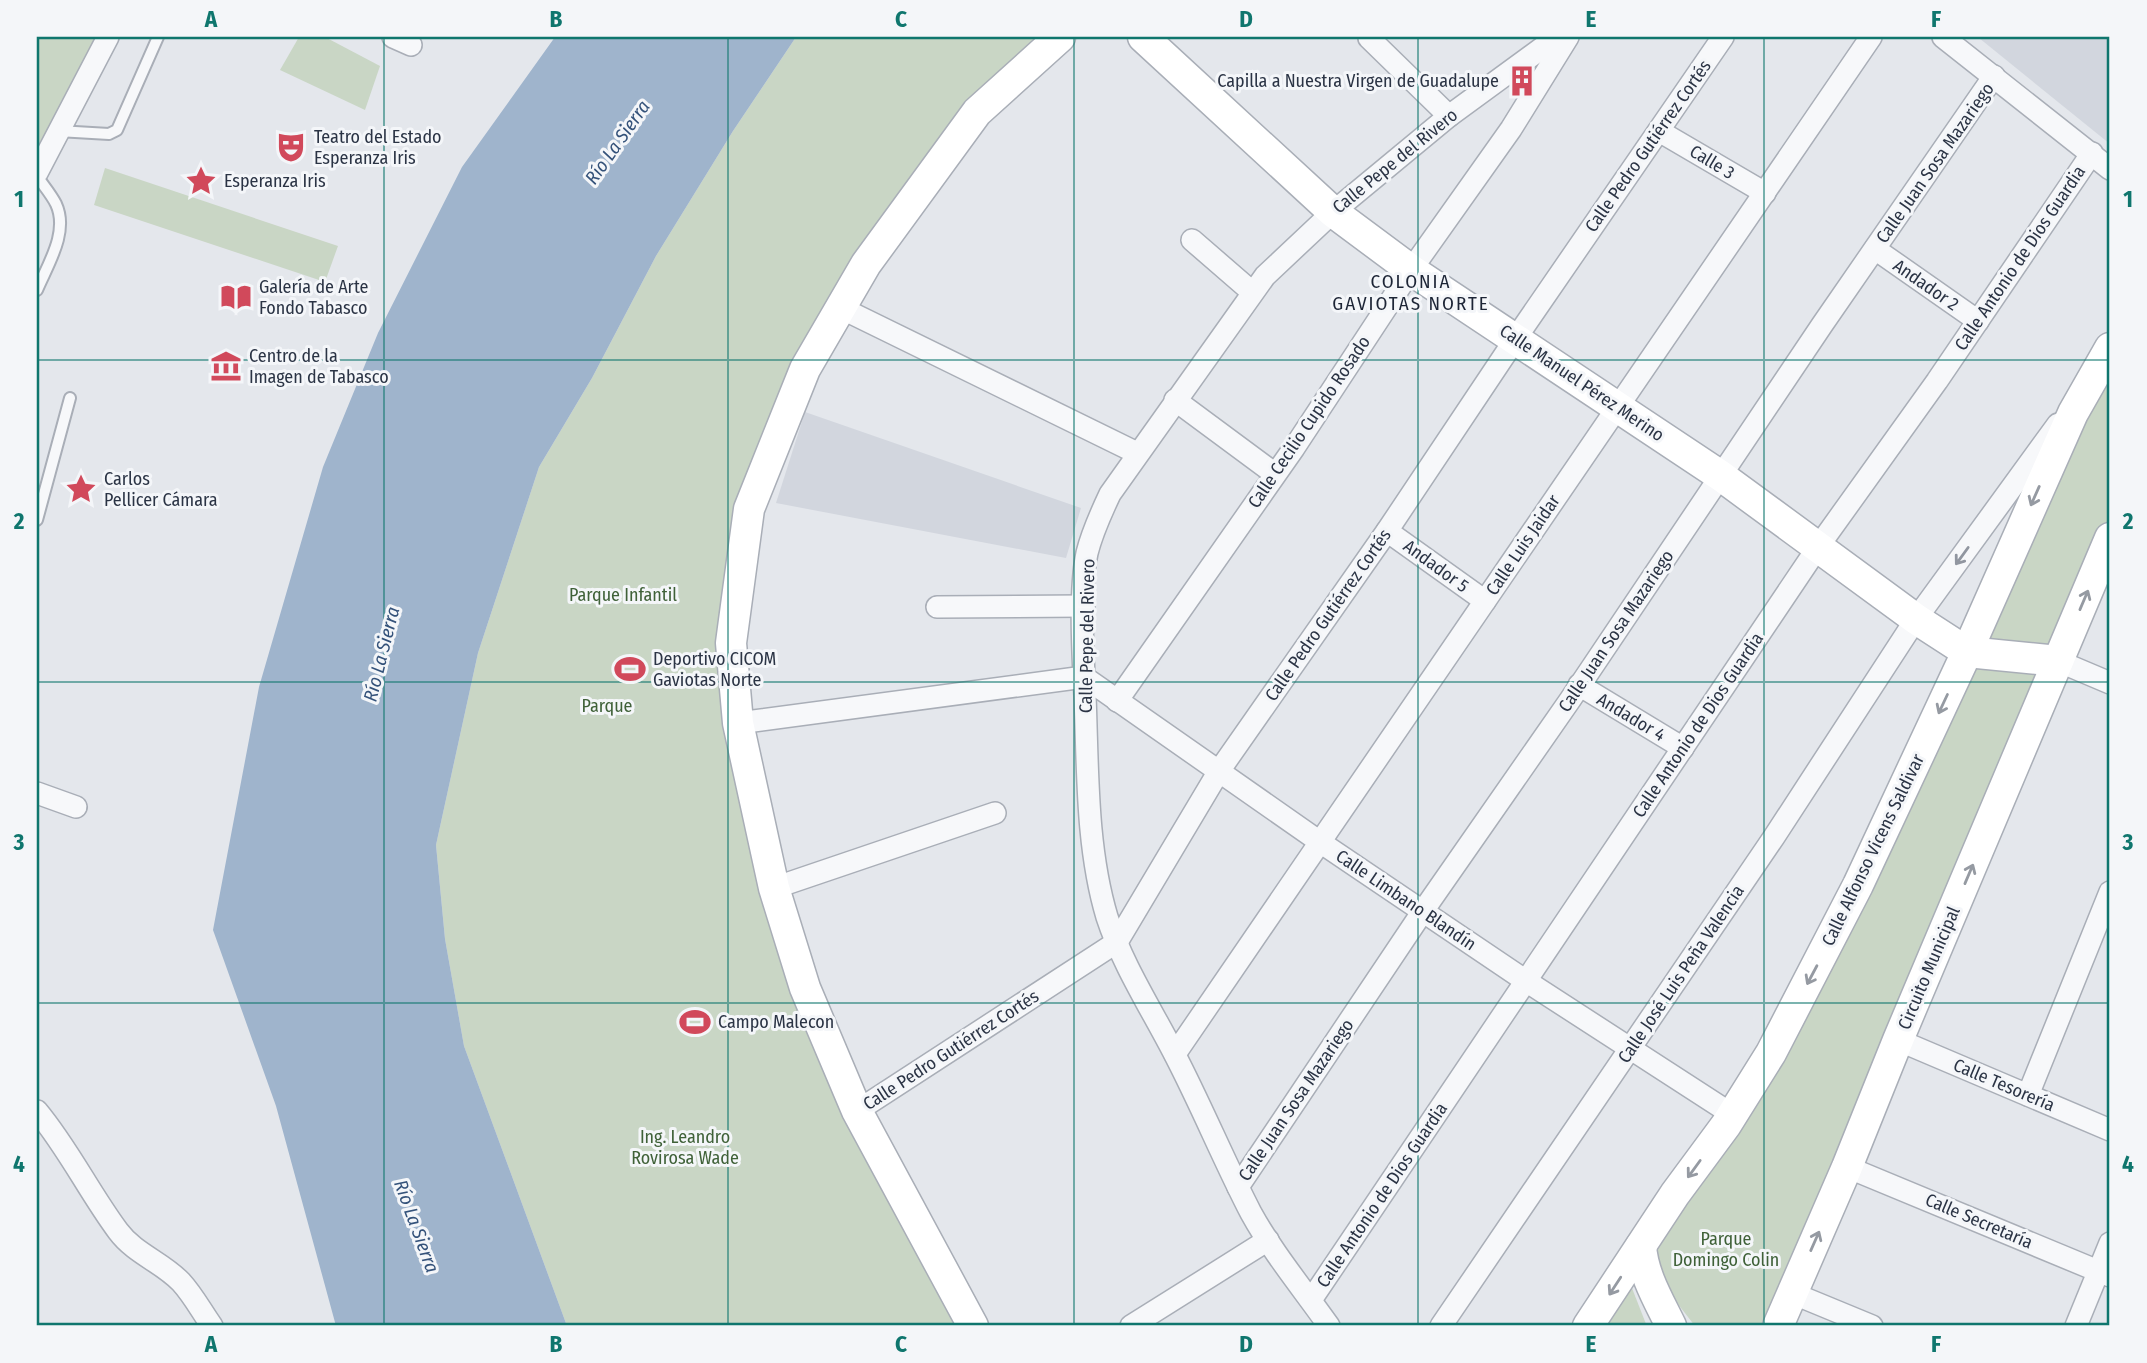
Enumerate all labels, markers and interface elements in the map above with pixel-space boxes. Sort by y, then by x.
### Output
text: A [204,5,218,33]
text: B [550,5,563,33]
text: C [895,5,907,33]
text: D [1239,5,1253,33]
text: E [1586,5,1597,33]
text: F [1931,5,1941,33]
street label: Calle Pedro Gutiérrez Cortés [1580,55,1716,236]
building icon: Capilla a Nuestra Virgen de Guadalupe [1505,64,1539,98]
place label: Capilla a Nuestra Virgen de Guadalupe [1217,70,1499,92]
street label: Calle Juan Sosa Mazariego [1871,79,1999,247]
water label: Río La Sierra [580,96,655,189]
street label: Calle Pepe del Rivero [1328,104,1462,218]
place label: Teatro del Estado Esperanza Iris [314,126,442,169]
theatre icon: Teatro del Estado Esperanza Iris [274,130,308,164]
street label: Calle 3 [1686,140,1738,184]
street label: Calle Antonio de Dios Guardia [1950,161,2090,355]
place icon: Esperanza Iris [184,164,218,198]
place label: Esperanza Iris [224,170,326,192]
text: 1 [14,185,24,213]
text: 1 [2123,185,2133,213]
street label: Andador 2 [1889,254,1963,316]
district label: COLONIA GAVIOTAS NORTE [1332,270,1490,315]
place label: Galería de Arte Fondo Tabasco [259,276,369,319]
library icon: Galería de Arte Fondo Tabasco [219,280,253,314]
street label: Calle Manuel Pérez Merino [1496,320,1668,446]
street label: Calle Cecilio Cupido Rosado [1243,332,1375,512]
place label: Centro de la Imagen de Tabasco [249,345,389,388]
museum icon: Centro de la Imagen de Tabasco [209,349,243,383]
place label: Carlos Pellicer Cámara [104,468,218,511]
place icon: Carlos Pellicer Cámara [64,472,98,506]
one-way arrow [2028,485,2041,506]
street label: Calle Luis Jaidar [1481,490,1565,600]
text: 2 [13,507,25,535]
text: 2 [2122,507,2134,535]
street label: Calle Pedro Gutiérrez Cortés [1260,524,1396,705]
street label: Andador 5 [1399,535,1473,597]
street label: Calle Juan Sosa Mazariego [1554,546,1678,716]
one-way arrow [1955,546,1969,565]
street label: Calle Pepe del Rivero [1075,559,1099,713]
park label: Parque Infantil [569,584,677,606]
one-way arrow [2079,590,2092,611]
water label: Río La Sierra [359,604,404,704]
street label: Calle Antonio de Dios Guardia [1628,628,1768,822]
place label: Deportivo CICOM Gaviotas Norte [653,648,776,691]
sports icon: Deportivo CICOM Gaviotas Norte [613,652,647,686]
street label: Andador 4 [1593,688,1669,746]
one-way arrow [1936,693,1949,714]
park label: Parque [581,695,633,717]
street label: Calle Alfonso Vicens Saldivar [1817,750,1929,949]
text: 3 [13,828,25,856]
text: 3 [2122,828,2134,856]
street label: Calle Limbano Blandín [1332,845,1480,955]
one-way arrow [1964,863,1977,885]
street label: Calle José Luis Peña Valencia [1613,880,1749,1067]
street label: Circuito Municipal [1893,903,1965,1033]
one-way arrow [1805,964,1819,985]
street label: Calle Pedro Gutiérrez Cortés [859,985,1043,1115]
sports icon: Campo Malecon [678,1005,712,1039]
place label: Campo Malecon [718,1011,834,1033]
street label: Calle Juan Sosa Mazariego [1234,1015,1358,1185]
street label: Calle Tesorería [1950,1054,2058,1116]
street label: Calle Antonio de Dios Guardia [1312,1098,1452,1292]
park label: Ing. Leandro Rovirosa Wade [631,1126,739,1169]
text: 4 [13,1150,25,1178]
text: 4 [2122,1150,2134,1178]
one-way arrow [1687,1159,1701,1178]
water label: Río La Sierra [389,1177,444,1276]
street label: Calle Secretaría [1922,1188,2036,1254]
park label: Parque Domingo Colin [1673,1228,1779,1271]
one-way arrow [1809,1231,1822,1253]
one-way arrow [1607,1276,1621,1296]
text: A [204,1330,218,1358]
text: B [550,1330,563,1358]
text: C [895,1330,907,1358]
text: D [1239,1330,1253,1358]
text: E [1586,1330,1597,1358]
text: F [1931,1330,1941,1358]

